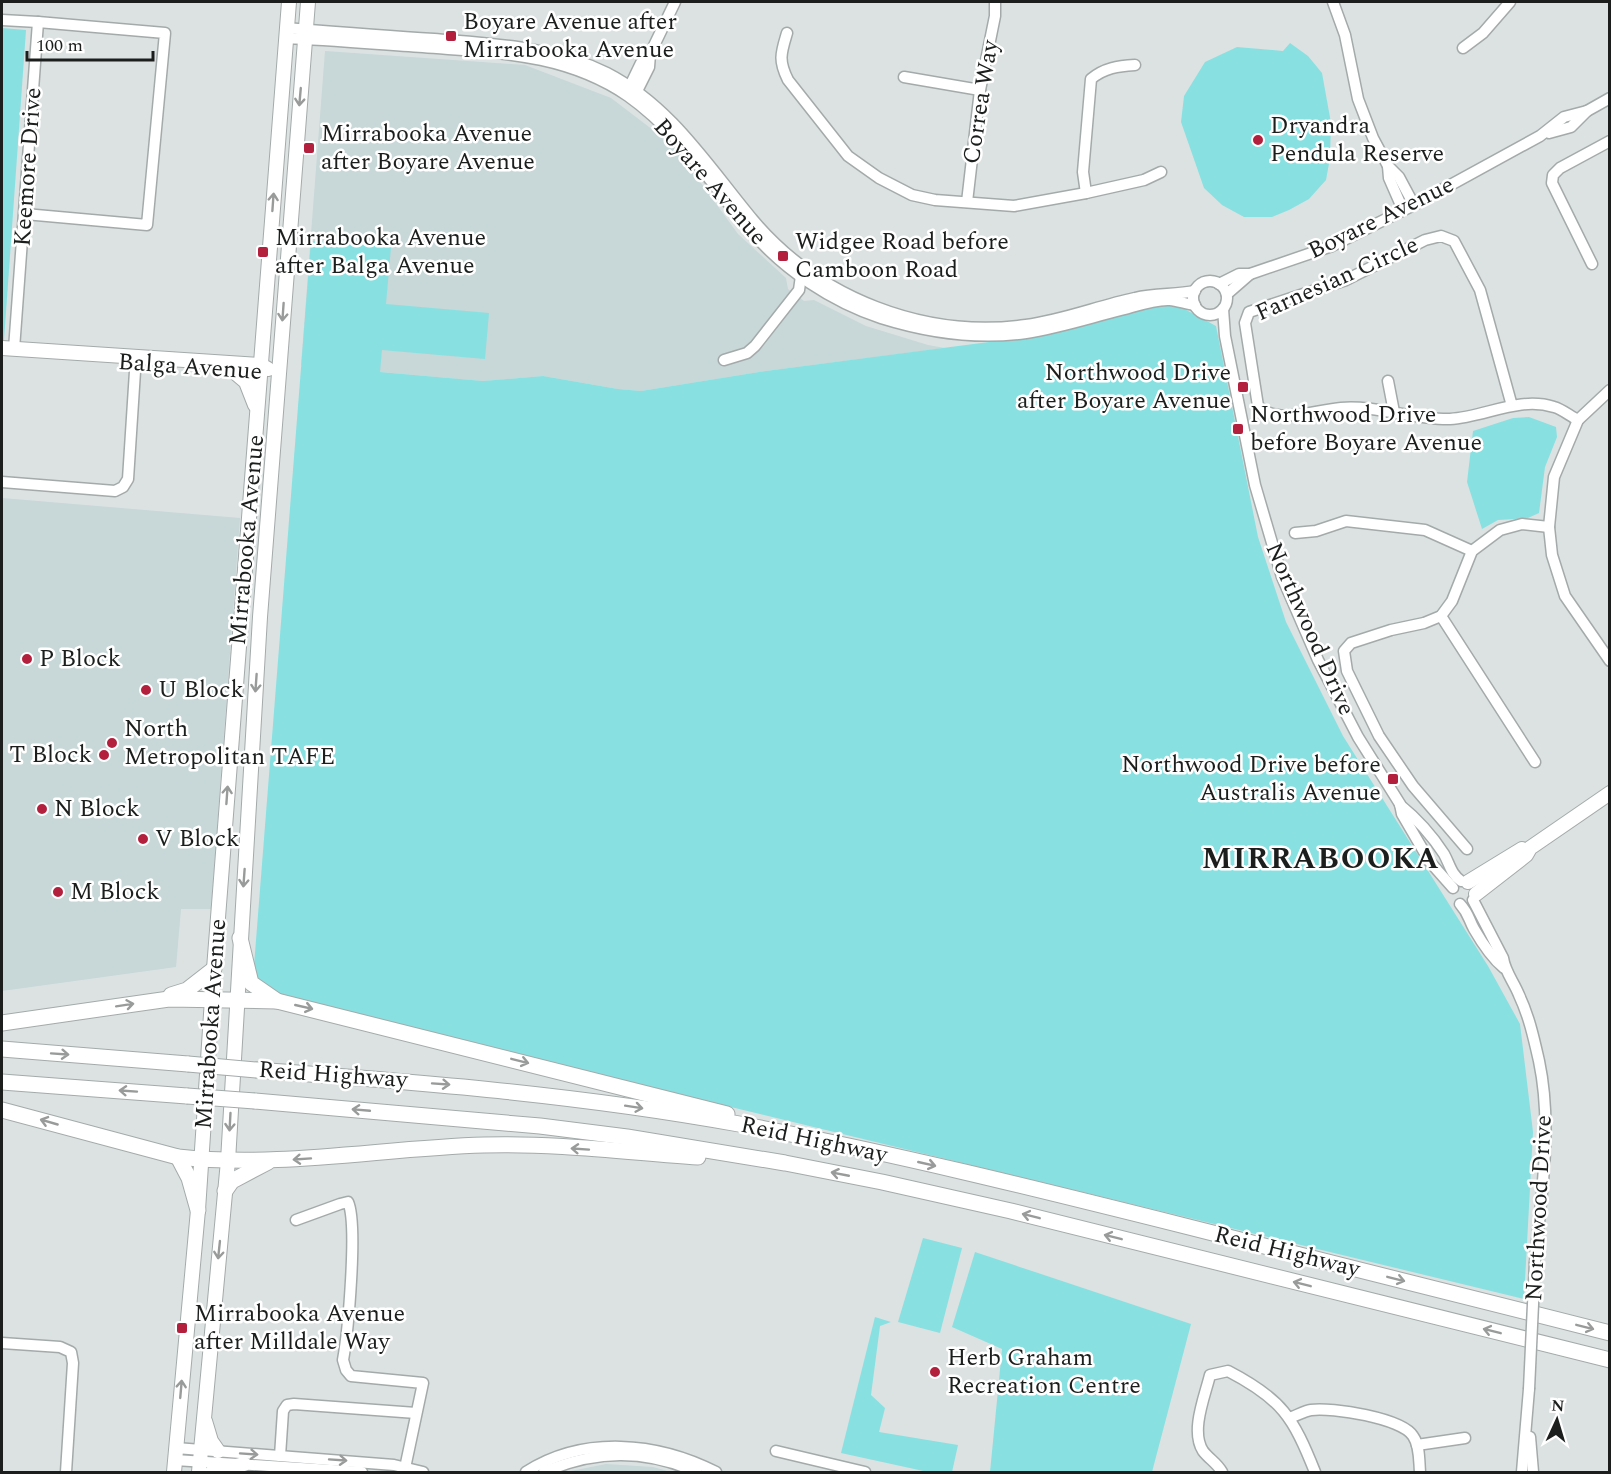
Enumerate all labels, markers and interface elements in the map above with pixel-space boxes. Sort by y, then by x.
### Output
place label: Boyare Avenue after Mirrabooka Avenue [463,4,677,68]
scale bar [27,24,153,62]
marker: Boyare Avenue after Mirrabooka Avenue [444,29,458,43]
text: 100 m [36,32,83,59]
street label: Correa Way [953,36,1009,167]
street label: Keemore Drive [4,86,52,248]
one-way arrow [295,87,306,107]
place label: Dryandra Pendula Reserve [1270,108,1444,172]
street label: Boyare Avenue [644,110,776,254]
place label: Mirrabooka Avenue after Boyare Avenue [321,116,535,180]
marker: Dryandra Pendula Reserve [1251,133,1265,147]
marker: Mirrabooka Avenue after Boyare Avenue [302,141,316,155]
street label: Boyare Avenue [1302,167,1460,269]
one-way arrow [268,193,279,213]
place label: Mirrabooka Avenue after Balga Avenue [275,220,486,284]
place label: Widgee Road before Camboon Road [795,224,1009,288]
street label: Farnesian Circle [1250,227,1424,331]
marker: Mirrabooka Avenue after Balga Avenue [256,245,270,259]
marker: Widgee Road before Camboon Road [776,249,790,263]
one-way arrow [278,302,289,322]
street label: Balga Avenue [117,344,263,390]
place label: Northwood Drive after Boyare Avenue [1017,355,1231,419]
marker: Northwood Drive after Boyare Avenue [1236,380,1250,394]
place label: Northwood Drive before Boyare Avenue [1250,397,1482,461]
marker: Northwood Drive before Boyare Avenue [1231,422,1245,436]
street label: Mirrabooka Avenue [220,433,274,647]
street label: Northwood Drive [1256,537,1364,721]
place label: P Block [39,641,121,677]
marker: P Block [20,652,34,666]
place label: U Block [158,672,244,708]
one-way arrow [250,673,261,693]
marker: U Block [139,683,153,697]
place label: North Metropolitan TAFE [124,711,335,775]
marker: North Metropolitan TAFE [105,736,119,750]
place label: T Block [9,737,92,773]
place label: Northwood Drive before Australis Avenue [1121,747,1381,811]
marker: T Block [97,748,111,762]
marker: Northwood Drive before Australis Avenue [1386,772,1400,786]
one-way arrow [222,786,233,806]
place label: N Block [54,791,140,827]
marker: N Block [35,802,49,816]
place label: V Block [155,821,239,857]
marker: V Block [136,832,150,846]
district label: MIRRABOOKA [1202,836,1440,882]
one-way arrow [238,867,249,887]
place label: M Block [70,874,160,910]
marker: M Block [51,885,65,899]
street label: Mirrabooka Avenue [186,917,236,1131]
one-way arrow [115,999,135,1010]
one-way arrow [295,1002,314,1014]
one-way arrow [49,1049,69,1060]
street label: Reid Highway [257,1052,410,1098]
one-way arrow [510,1056,529,1067]
one-way arrow [430,1078,450,1089]
one-way arrow [119,1086,139,1097]
one-way arrow [624,1102,643,1113]
one-way arrow [351,1105,371,1116]
street label: Reid Highway [737,1107,892,1173]
one-way arrow [224,1111,235,1131]
street label: Northwood Drive [1516,1114,1562,1302]
one-way arrow [40,1116,59,1127]
one-way arrow [571,1143,591,1154]
one-way arrow [292,1153,312,1164]
one-way arrow [917,1158,936,1170]
one-way arrow [831,1168,851,1179]
one-way arrow [1021,1210,1040,1222]
street label: Reid Highway [1210,1216,1365,1288]
one-way arrow [1104,1230,1123,1242]
one-way arrow [213,1239,224,1259]
one-way arrow [1386,1274,1405,1286]
one-way arrow [1293,1277,1312,1289]
place label: Mirrabooka Avenue after Milldale Way [194,1296,405,1360]
marker: Mirrabooka Avenue after Milldale Way [175,1321,189,1335]
one-way arrow [1575,1321,1594,1333]
one-way arrow [1482,1324,1501,1336]
place label: Herb Graham Recreation Centre [947,1340,1141,1404]
marker: Herb Graham Recreation Centre [928,1365,942,1379]
one-way arrow [176,1380,187,1400]
north arrow [1527,1390,1587,1450]
text: N [1551,1394,1565,1418]
one-way arrow [239,1448,258,1459]
one-way arrow [328,1455,347,1466]

